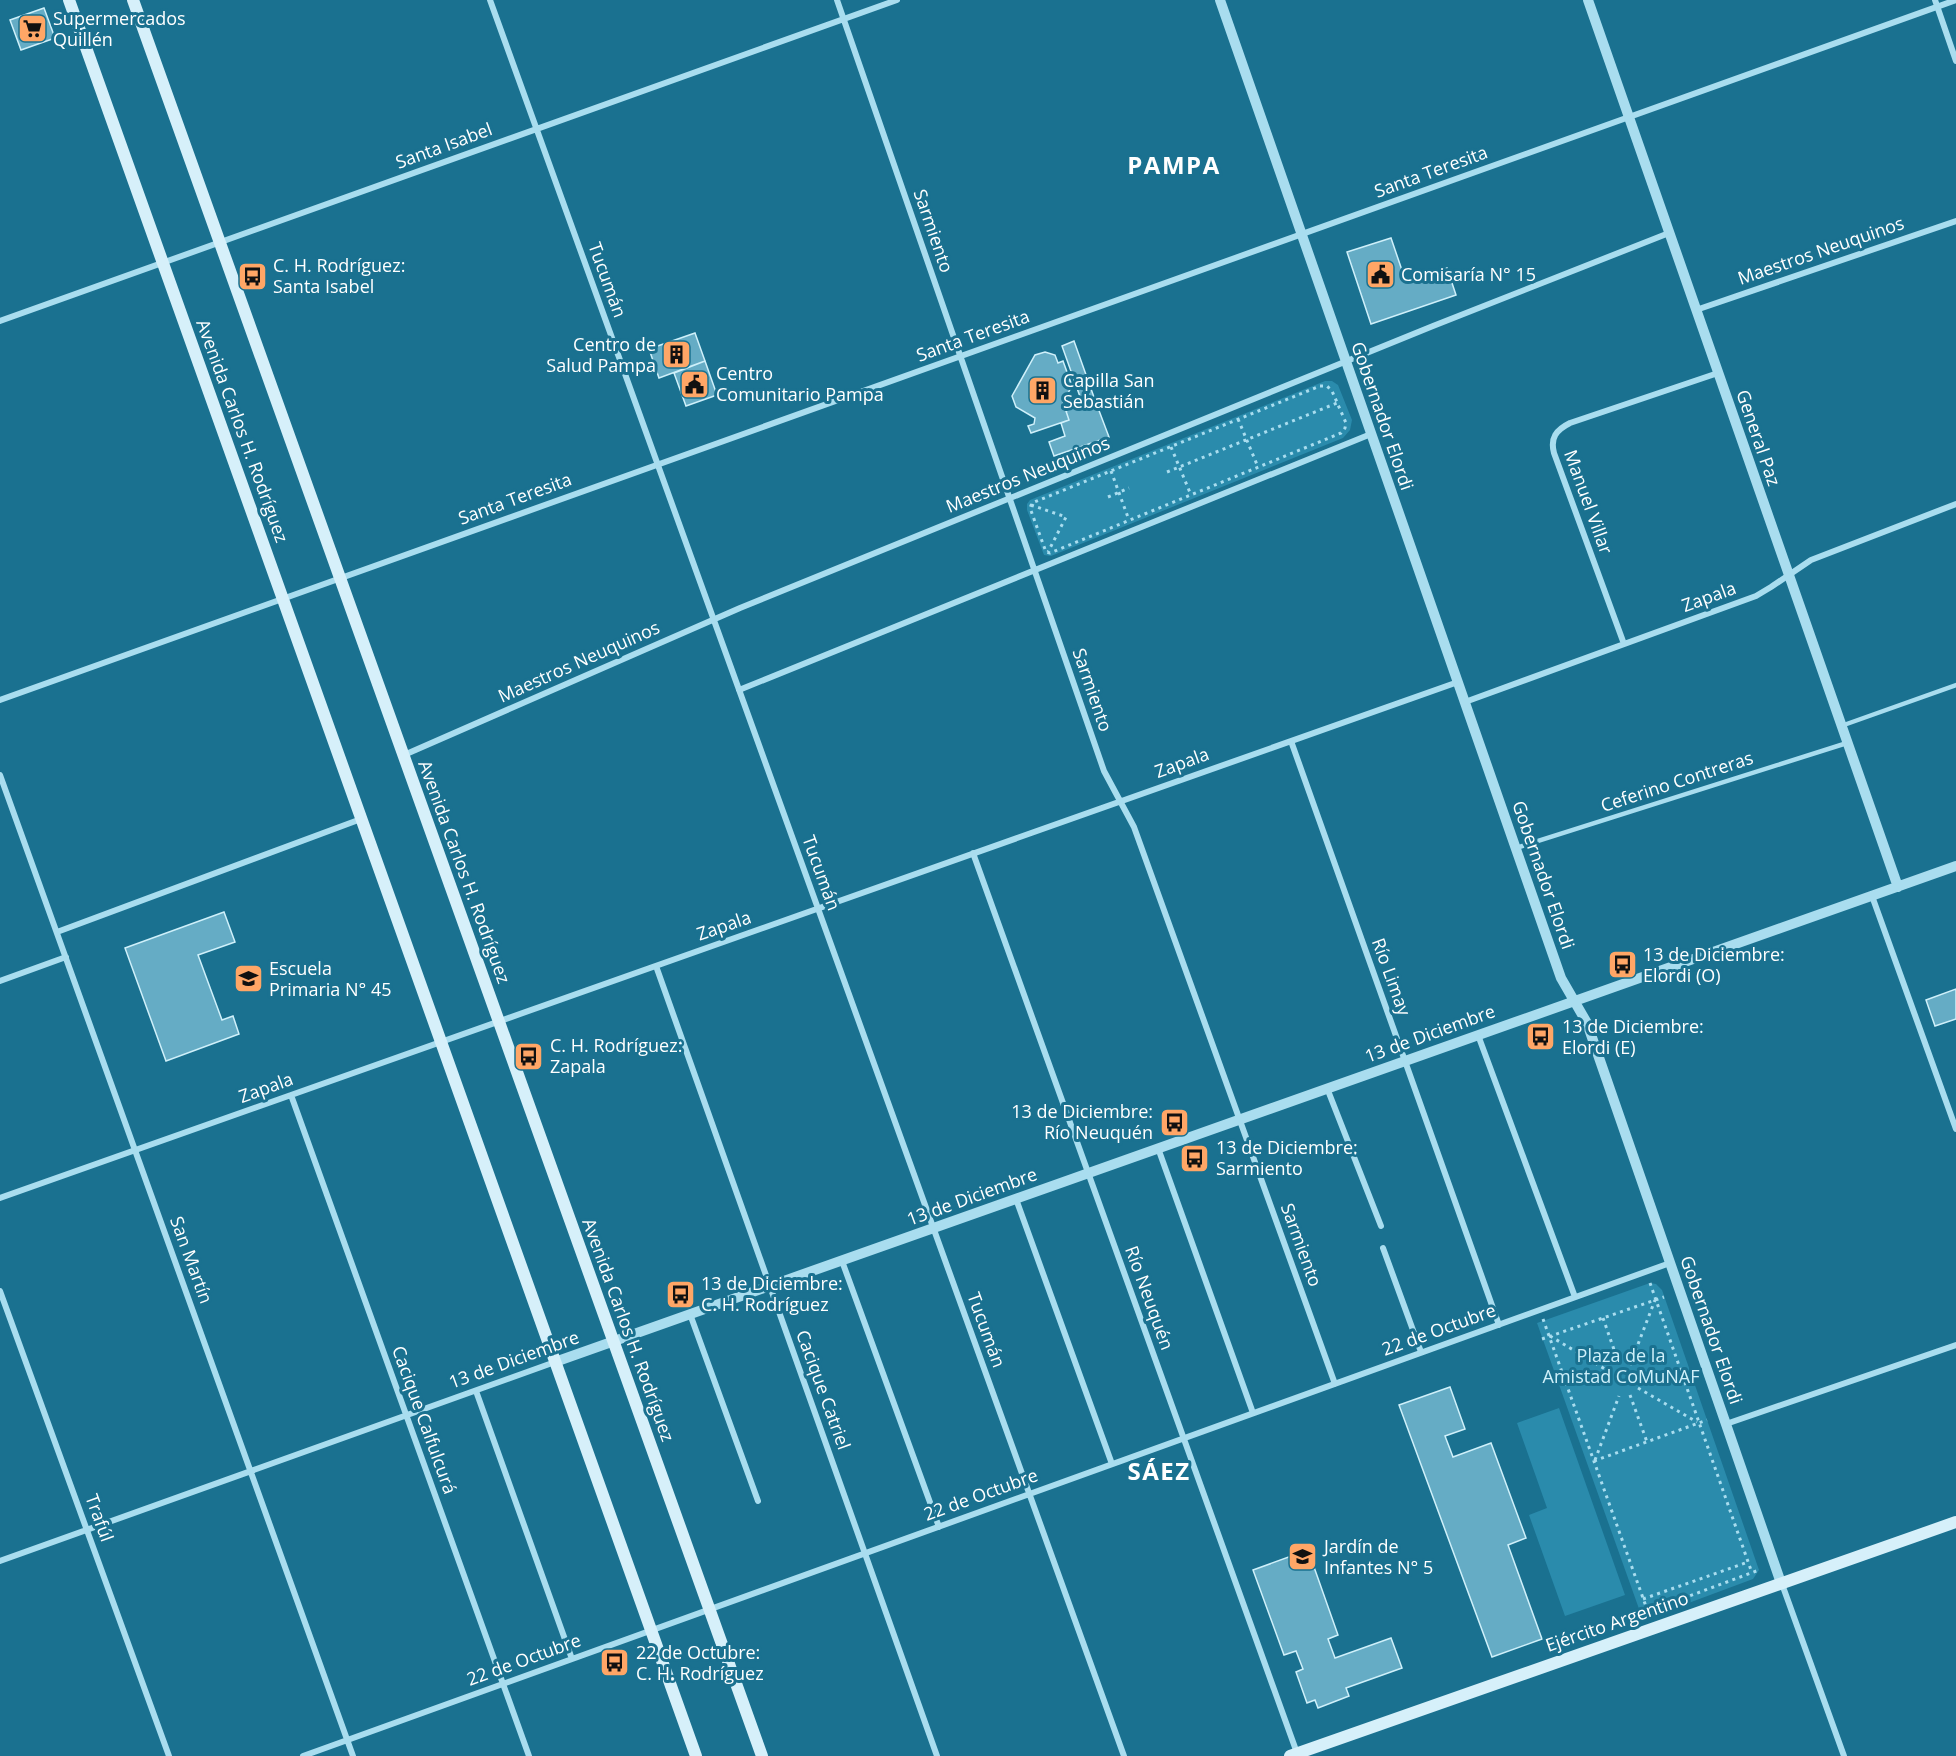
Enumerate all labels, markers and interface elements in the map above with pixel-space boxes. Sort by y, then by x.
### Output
place label: Supermercados Quillén [53,6,186,51]
supermarket icon: Supermercados Quillén [16,13,48,45]
street label: Santa Isabel [392,116,495,174]
street label: Santa Teresita [1371,139,1491,203]
district label: PAMPA [1127,148,1221,181]
street label: Sarmiento [908,186,959,276]
street label: Maestros Neuquinos [1734,210,1907,290]
street label: Tucumán [583,239,633,321]
place label: C. H. Rodríguez: Santa Isabel [273,253,405,298]
public building icon: Comisaría N° 15 [1364,259,1396,291]
bus stop icon: C. H. Rodríguez: Santa Isabel [236,260,268,292]
place label: Comisaría N° 15 [1401,262,1536,286]
street label: Santa Teresita [913,303,1033,367]
street label: Avenida Carlos H. Rodríguez [191,316,295,546]
place label: Centro de Salud Pampa [546,332,656,377]
street label: Gobernador Elordi [1346,338,1420,493]
building icon: Centro de Salud Pampa [661,339,693,371]
place label: Centro Comunitario Pampa [716,361,884,406]
public building icon: Centro Comunitario Pampa [679,368,711,400]
place label: Capilla San Sebastián [1063,368,1155,413]
building icon: Capilla San Sebastián [1026,375,1058,407]
street label: General Paz [1731,386,1787,489]
street label: Maestros Neuquinos [942,430,1113,518]
street label: Manuel Villar [1559,446,1619,558]
street label: Santa Teresita [455,466,575,530]
street label: Zapala [1678,575,1739,617]
street label: Maestros Neuquinos [494,615,663,708]
street label: Sarmiento [1067,645,1118,735]
street label: Zapala [1151,741,1212,783]
street label: Ceferino Contreras [1597,745,1756,817]
street label: Avenida Carlos H. Rodríguez [413,757,517,987]
street label: Gobernador Elordi [1507,797,1581,952]
street label: Tucumán [797,832,847,914]
street label: Zapala [693,905,754,945]
street label: Río Limay [1367,935,1417,1020]
place label: 13 de Diciembre: Elordi (O) [1643,942,1785,987]
bus stop icon: 13 de Diciembre: Elordi (O) [1606,949,1638,981]
place label: Escuela Primaria N° 45 [269,956,392,1001]
school or university icon: Escuela Primaria N° 45 [232,963,264,995]
street label: 13 de Diciembre [1361,998,1498,1068]
place label: 13 de Diciembre: Elordi (E) [1562,1014,1704,1059]
bus stop icon: 13 de Diciembre: Elordi (E) [1525,1021,1557,1053]
place label: C. H. Rodríguez: Zapala [550,1033,682,1078]
bus stop icon: C. H. Rodríguez: Zapala [513,1040,545,1072]
street label: Zapala [235,1066,296,1108]
place label: 13 de Diciembre: Río Neuquén [1011,1099,1153,1144]
bus stop icon: 13 de Diciembre: Río Neuquén [1158,1106,1190,1138]
place label: 13 de Diciembre: Sarmiento [1216,1135,1358,1180]
bus stop icon: 13 de Diciembre: Sarmiento [1179,1142,1211,1174]
street label: 13 de Diciembre [903,1161,1040,1231]
street label: Sarmiento [1276,1200,1328,1290]
street label: San Martín [165,1213,219,1307]
street label: Avenida Carlos H. Rodríguez [577,1215,681,1445]
street label: Río Neuquén [1120,1242,1180,1353]
street label: Gobernador Elordi [1675,1252,1749,1407]
place label: 13 de Diciembre: C. H. Rodríguez [701,1271,843,1316]
bus stop icon: 13 de Diciembre: C. H. Rodríguez [664,1278,696,1310]
street label: Tucumán [962,1289,1012,1371]
street label: 22 de Octubre [1378,1297,1499,1361]
street label: 13 de Diciembre [445,1324,582,1394]
street label: Cacique Catriel [791,1327,857,1453]
street label: Cacique Calfulcurá [387,1342,463,1497]
park label: Plaza de la Amistad CoMuNAF [1543,1343,1699,1388]
district label: SÁEZ [1127,1454,1191,1487]
street label: 22 de Octubre [920,1462,1041,1526]
street label: Trafúl [80,1491,120,1545]
place label: Jardín de Infantes N° 5 [1322,1534,1433,1579]
school or university icon: Jardín de Infantes N° 5 [1287,1541,1319,1573]
street label: Ejército Argentino [1542,1585,1691,1657]
street label: 22 de Octubre [463,1627,584,1691]
place label: 22 de Octubre: C. H. Rodríguez [636,1640,764,1685]
bus stop icon: 22 de Octubre: C. H. Rodríguez [599,1647,631,1679]

